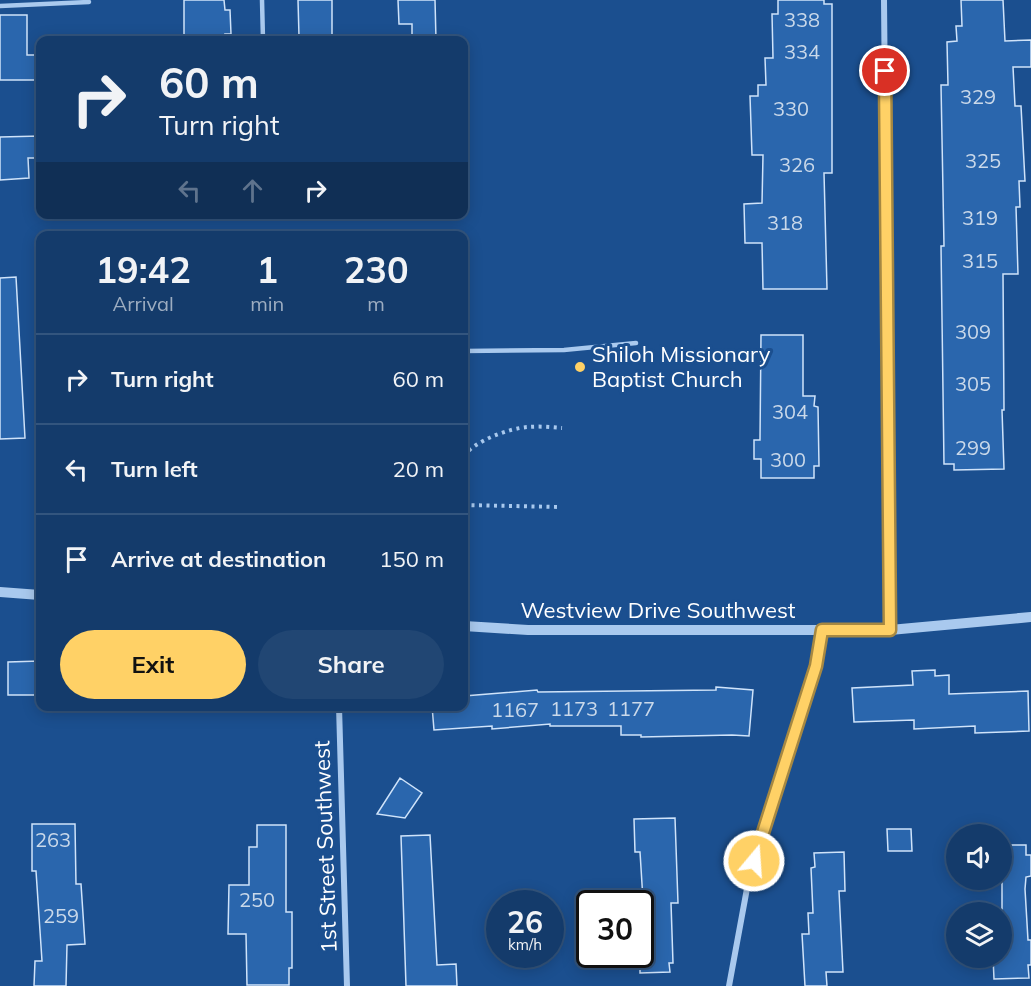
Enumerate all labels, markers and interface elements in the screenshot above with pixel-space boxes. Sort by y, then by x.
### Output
house number: 338 [784,7,820,32]
house number: 334 [784,39,820,64]
pin [859,45,910,96]
icon: arrive [868,54,901,87]
text: 60 m [159,56,259,109]
icon: right [60,60,138,138]
house number: 329 [960,84,996,109]
house number: 330 [773,96,809,121]
text: Turn right [159,108,279,142]
house number: 325 [965,148,1001,173]
house number: 326 [779,152,815,177]
icon: left [173,174,206,207]
icon: ahead [236,174,269,207]
icon: right [299,174,332,207]
house number: 319 [962,205,998,230]
house number: 318 [767,210,803,235]
text: 19:42 [95,247,191,292]
text: 1 [256,247,278,292]
text: 230 [344,247,409,292]
house number: 315 [962,248,998,273]
text: Arrival [113,291,174,316]
text: min [250,291,284,316]
text: m [367,291,385,316]
house number: 309 [955,319,991,344]
place label: Shiloh Missionary Baptist Church [592,340,771,393]
marker: Shiloh Missionary Baptist Church [573,360,587,374]
icon: right [60,363,93,396]
text: Turn right [111,365,214,393]
text: 60 m [393,365,444,393]
house number: 305 [955,371,991,396]
house number: 304 [772,399,808,424]
house number: 299 [955,435,991,460]
house number: 300 [770,447,806,472]
icon: left [60,453,93,486]
text: Turn left [111,455,198,483]
text: 20 m [393,455,444,483]
icon: arrive [60,543,93,576]
text: Arrive at destination [111,545,326,573]
text: 150 m [379,545,444,573]
street label: Westview Drive Southwest [520,596,796,624]
button: Exit [60,630,246,699]
button: Share [258,630,444,699]
house number: 1173 [550,696,598,721]
house number: 1177 [607,696,655,721]
house number: 1167 [491,697,539,722]
street label: 1st Street Southwest [307,740,343,954]
map controls [946,824,1012,968]
button: sound [946,824,1012,890]
house number: 263 [35,827,71,852]
position arrow [722,829,786,893]
house number: 250 [239,887,275,912]
speed limit sign: 30 [576,890,654,968]
button: layers [946,902,1012,968]
house number: 259 [43,903,79,928]
text: 26 [507,903,543,941]
text: km/h [508,935,542,954]

